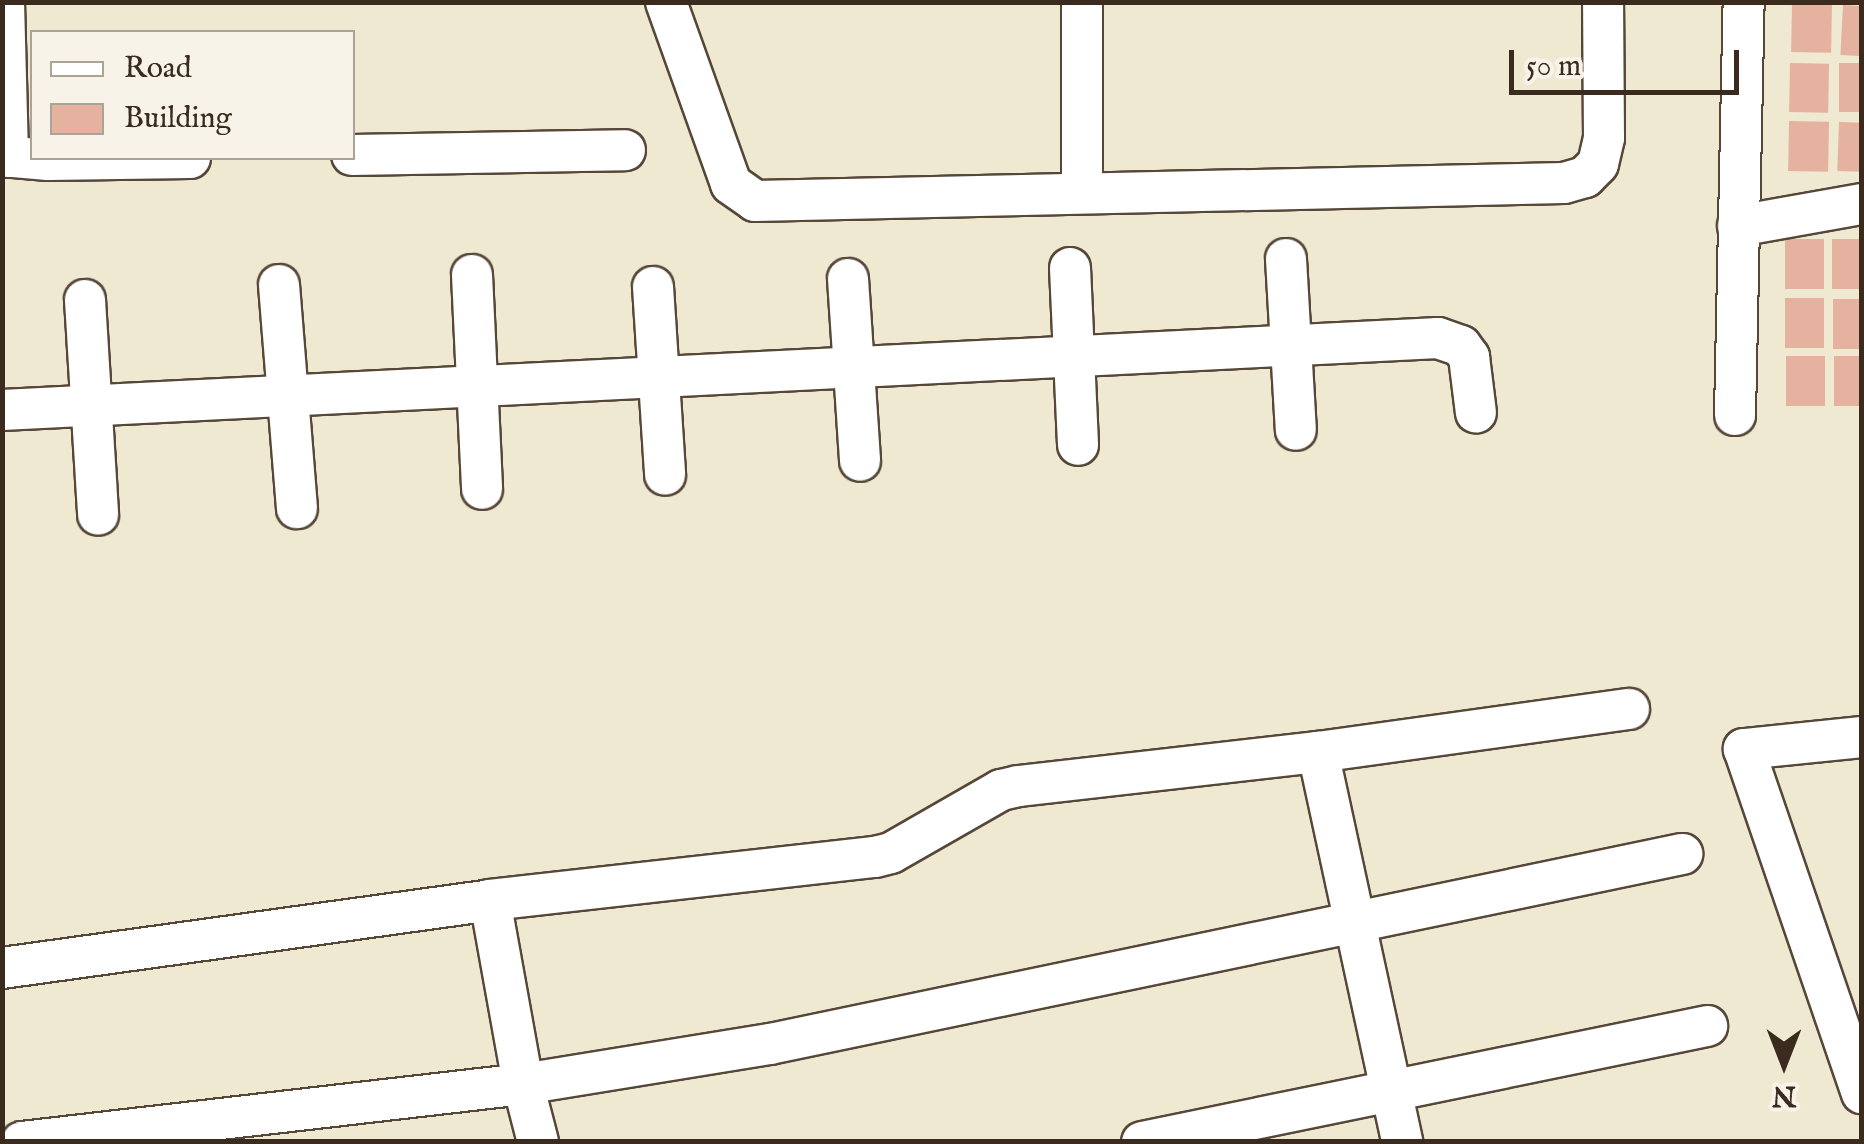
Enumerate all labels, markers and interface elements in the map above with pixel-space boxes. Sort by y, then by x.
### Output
legend [30,30,355,160]
scale bar [1514,30,1744,92]
text: 50 m [1526,48,1581,86]
text: Road [124,50,192,88]
text: Building [124,100,232,138]
north arrow [1734,1014,1834,1114]
text: N [1772,1077,1796,1112]

